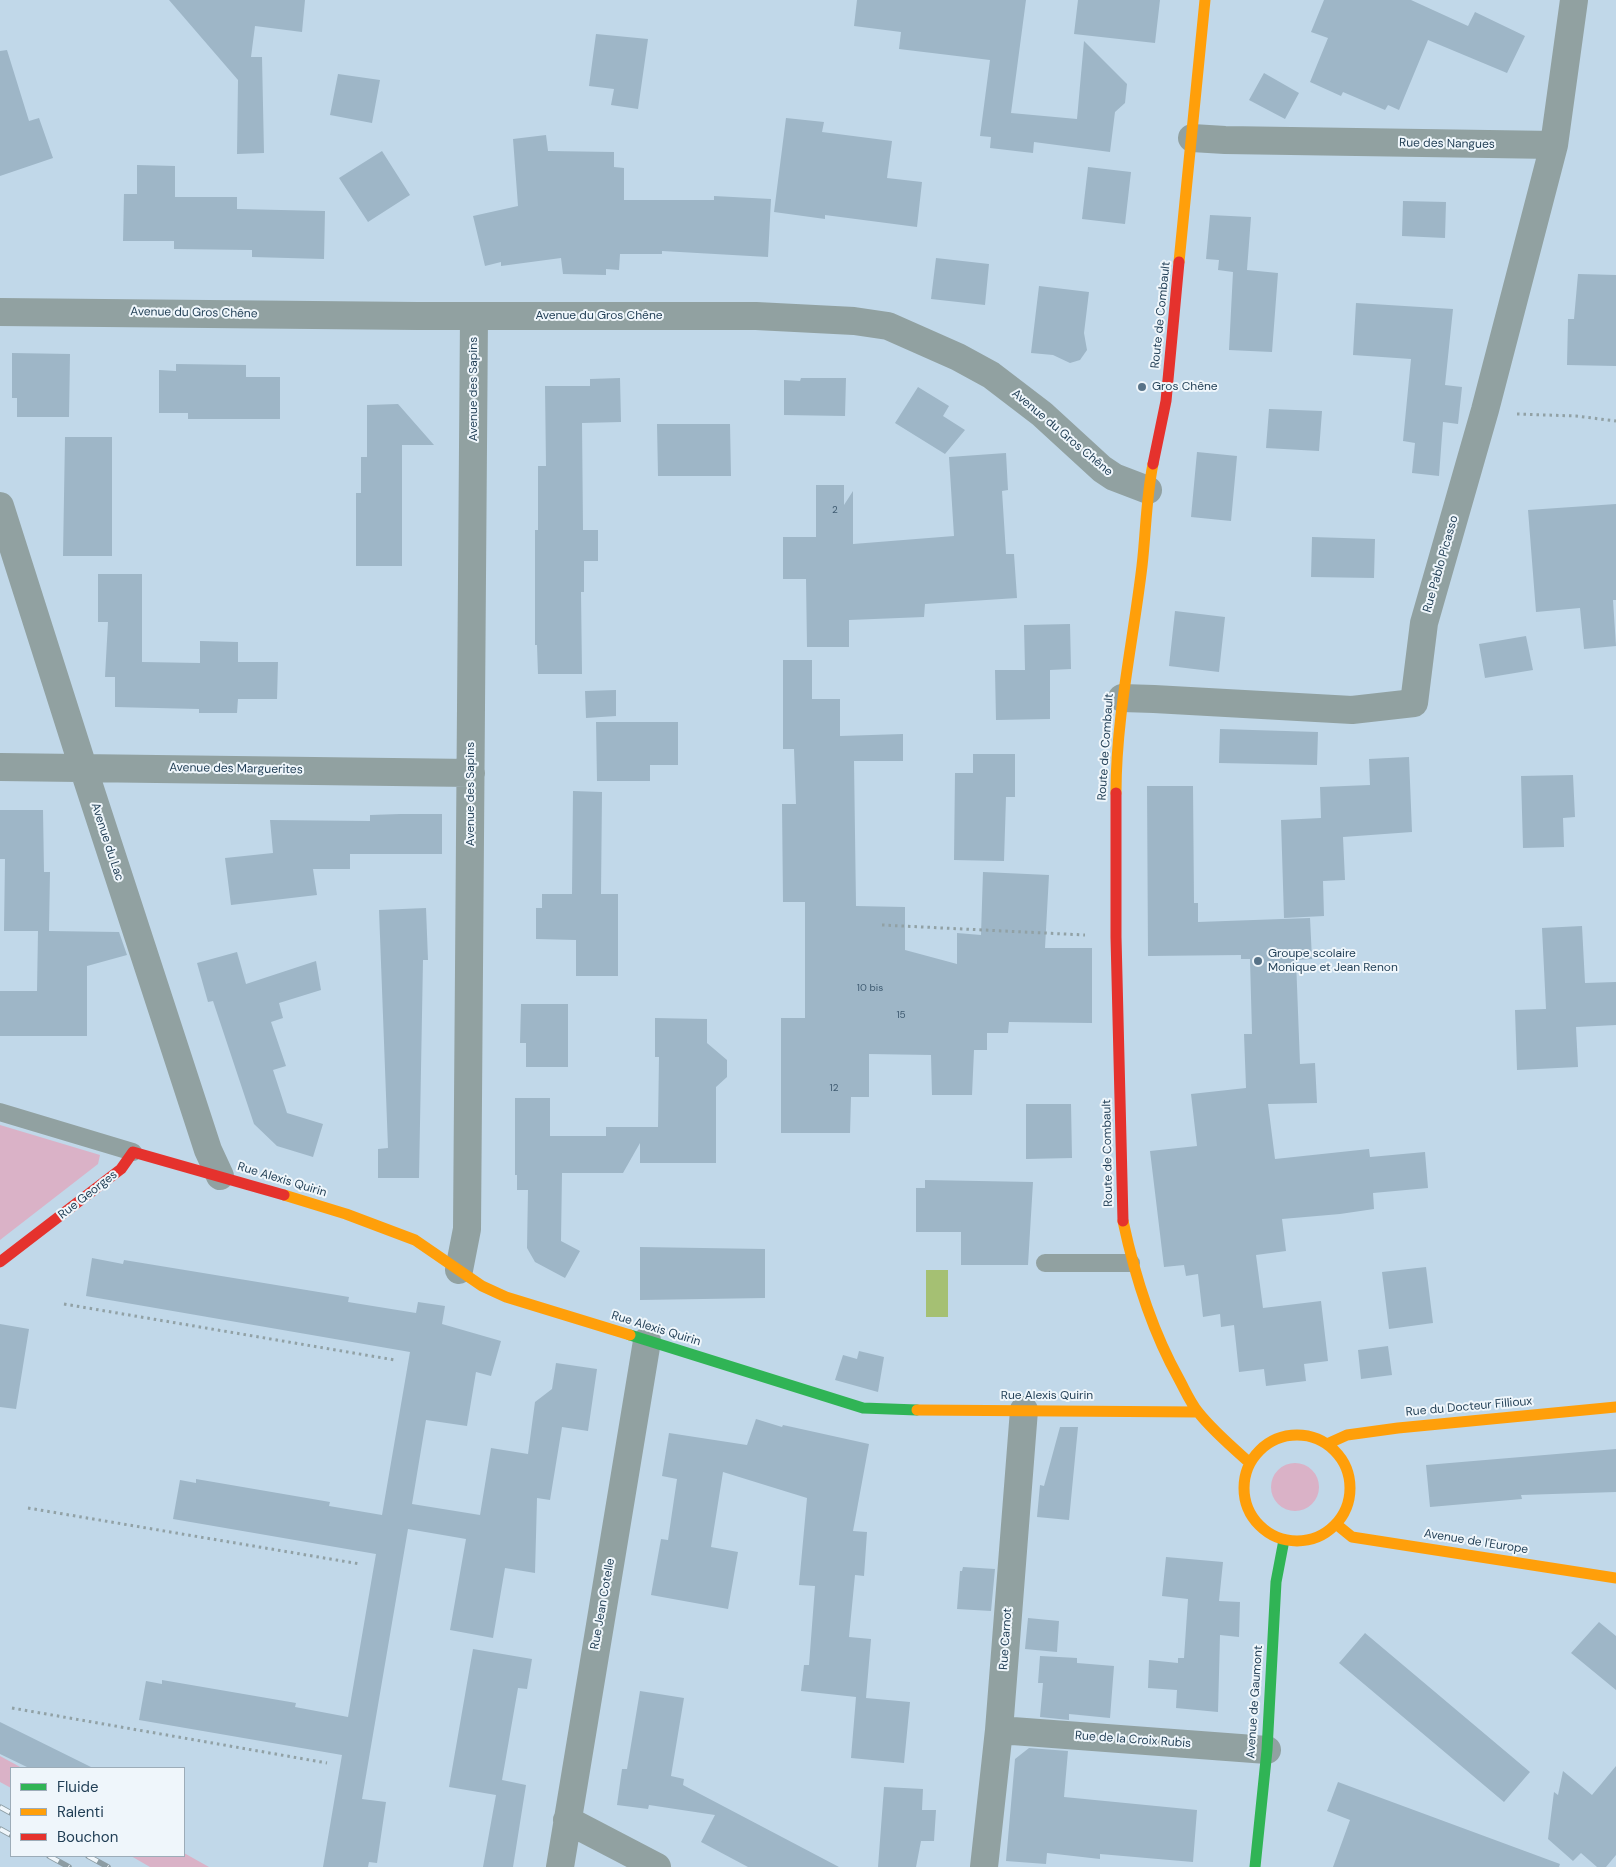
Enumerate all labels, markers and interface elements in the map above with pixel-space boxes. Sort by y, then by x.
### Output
street label: Rue des Nangues [1399,136,1495,152]
street label: Route de Combault [1148,261,1174,369]
street label: Avenue du Gros Chêne [130,305,258,321]
street label: Avenue du Gros Chêne [535,309,663,323]
street label: Avenue des Sapins [467,337,481,441]
place label: Gros Chêne [1152,380,1218,394]
marker: Gros Chêne [1136,381,1148,393]
street label: Avenue du Gros Chêne [1009,387,1115,479]
house number: 2 [832,504,838,516]
street label: Rue Pablo Picasso [1420,514,1462,614]
street label: Route de Combault [1095,693,1117,801]
street label: Avenue des Sapins [464,742,478,846]
street label: Avenue des Marguerites [169,761,303,777]
street label: Avenue du Lac [88,801,126,883]
place label: Groupe scolaire Monique et Jean Renon [1268,947,1398,975]
marker: Groupe scolaire Monique et Jean Renon [1252,955,1264,967]
house number: 10 bis [857,982,883,994]
house number: 15 [896,1009,906,1021]
house number: 12 [830,1082,838,1094]
street label: Route de Combault [1100,1099,1116,1207]
street label: Rue Alexis Quirin [236,1160,328,1200]
street label: Rue Georges [56,1168,120,1222]
street label: Rue Alexis Quirin [610,1309,702,1349]
street label: Rue Alexis Quirin [1001,1389,1093,1403]
street label: Rue du Docteur Fillioux [1405,1394,1533,1420]
street label: Avenue de l'Europe [1423,1527,1529,1557]
street label: Rue Jean Cotelle [588,1557,618,1651]
street label: Rue Carnot [997,1608,1015,1670]
street label: Avenue de Gaumont [1244,1645,1266,1759]
street label: Rue de la Croix Rubis [1074,1729,1192,1751]
legend [10,1767,185,1857]
text: Fluide [57,1777,99,1797]
text: Ralenti [57,1802,104,1822]
text: Bouchon [57,1827,118,1847]

